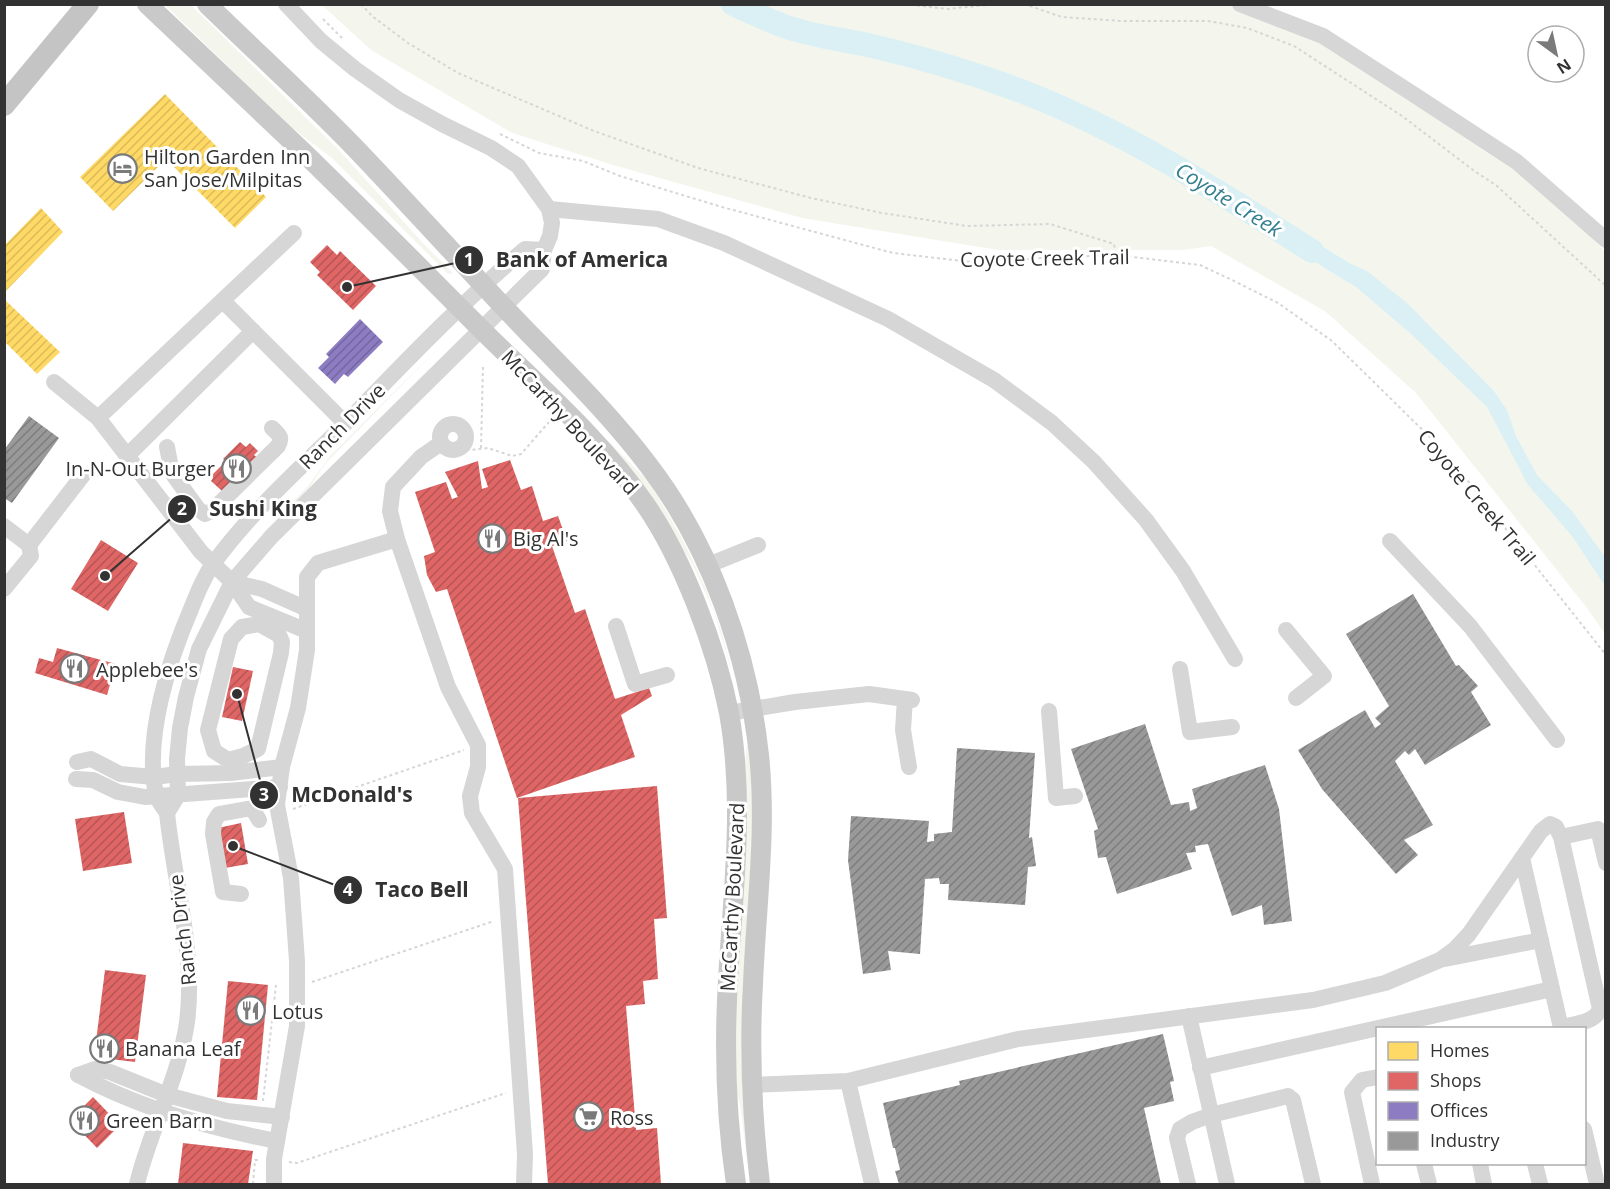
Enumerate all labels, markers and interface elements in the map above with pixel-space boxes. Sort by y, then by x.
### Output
north arrow [1526,24,1586,84]
text: N [1553,54,1576,79]
place label: Hilton Garden Inn San Jose/Milpitas [144,143,310,193]
hotel icon: Hilton Garden Inn San Jose/Milpitas [107,152,139,184]
water label: Coyote Creek [1171,155,1288,243]
callout: Bank of America [454,240,680,279]
street label: Coyote Creek Trail [960,243,1130,273]
text: Bank of America [496,245,668,273]
text: 1 [464,247,474,271]
street label: McCarthy Boulevard [496,344,644,500]
street label: Ranch Drive [293,377,391,475]
street label: Coyote Creek Trail [1412,423,1542,571]
restaurant icon: In-N-Out Burger [220,452,252,484]
place label: In-N-Out Burger [65,455,215,482]
callout: Sushi King [167,489,328,528]
text: Sushi King [209,494,317,522]
text: 2 [177,496,187,520]
restaurant icon: Big Al's [476,522,508,554]
place label: Big Al's [513,525,579,552]
restaurant icon: Applebee's [59,653,91,685]
place label: Applebee's [96,656,198,683]
callout: McDonald's [249,775,424,814]
text: McDonald's [291,780,413,808]
text: 3 [259,782,269,806]
street label: McCarthy Boulevard [714,802,750,992]
callout: Taco Bell [333,870,481,909]
street label: Ranch Drive [162,873,202,987]
text: Taco Bell [375,875,469,903]
text: 4 [343,877,353,901]
restaurant icon: Lotus [235,995,267,1027]
place label: Lotus [272,998,323,1025]
legend [1376,1027,1586,1165]
restaurant icon: Banana Leaf [88,1032,120,1064]
place label: Banana Leaf [125,1035,242,1062]
text: Homes [1430,1038,1489,1062]
text: Shops [1430,1068,1481,1092]
text: Offices [1430,1098,1488,1122]
supermarket icon: Ross [573,1101,605,1133]
restaurant icon: Green Barn [69,1104,101,1136]
place label: Ross [610,1104,653,1131]
place label: Green Barn [106,1107,213,1134]
text: Industry [1430,1128,1500,1152]

